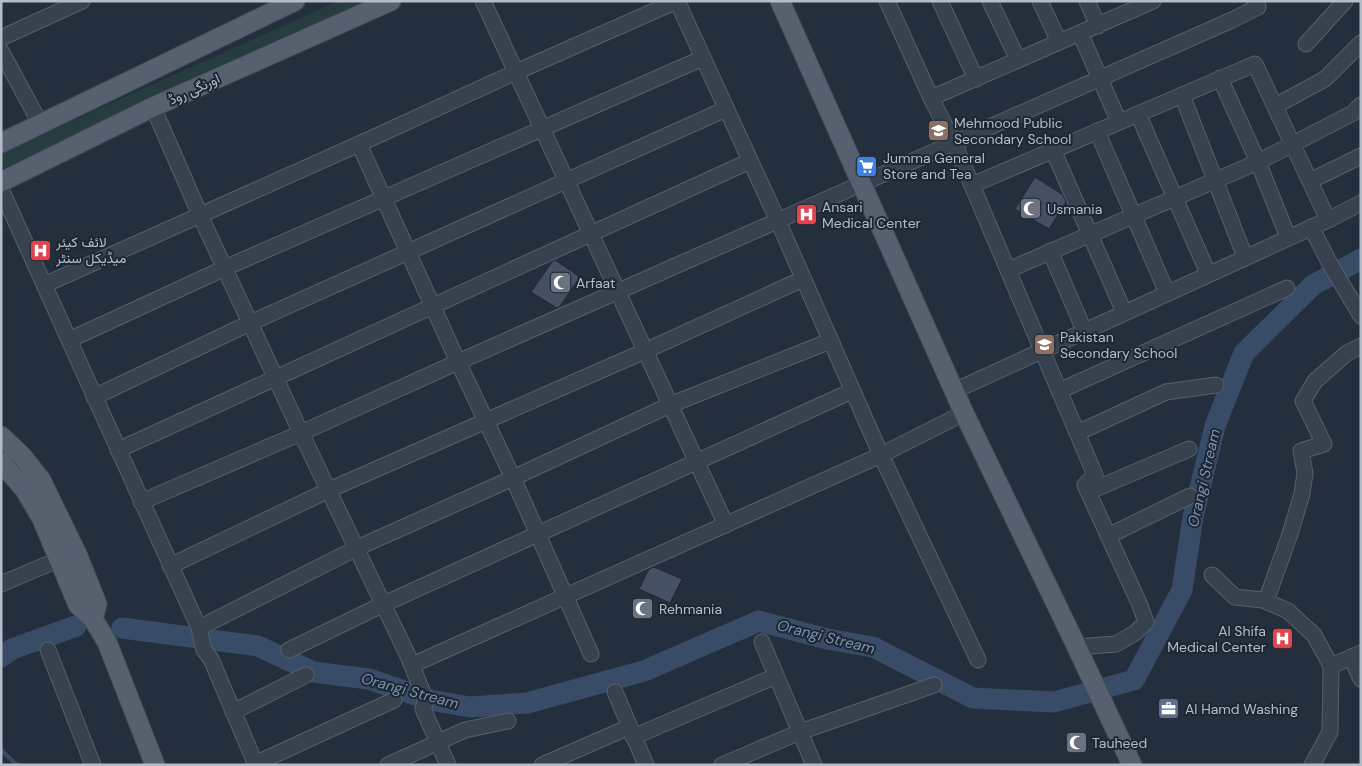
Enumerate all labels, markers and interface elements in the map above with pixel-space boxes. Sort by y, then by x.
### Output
street label: اورنگی روڈ [165,69,223,109]
place label: Mehmood Public Secondary School [954,114,1071,148]
school or university icon: Mehmood Public Secondary School [926,119,950,143]
place label: Jumma General Store and Tea [883,149,985,183]
supermarket icon: Jumma General Store and Tea [855,154,879,178]
mosque icon: Usmania [1019,197,1043,221]
place label: Ansari Medical Center [822,198,921,232]
place label: Usmania [1047,200,1102,218]
hospital icon: Ansari Medical Center [794,203,818,227]
place label: لائف کیئر میڈیکل سنٹر [55,233,127,267]
hospital icon: لائف کیئر میڈیکل سنٹر [28,238,52,262]
mosque icon: Arfaat [548,271,572,295]
place label: Arfaat [576,274,615,292]
place label: Pakistan Secondary School [1060,328,1177,362]
school or university icon: Pakistan Secondary School [1032,333,1056,357]
water label: Orangi Stream [1183,427,1225,529]
mosque icon: Rehmania [631,597,655,621]
place label: Rehmania [659,600,722,618]
water label: Orangi Stream [775,615,877,659]
place label: Al Shifa Medical Center [1167,622,1266,656]
hospital icon: Al Shifa Medical Center [1270,627,1294,651]
water label: Orangi Stream [359,668,461,714]
office icon: Al Hamd Washing [1157,697,1181,721]
place label: Al Hamd Washing [1185,700,1298,718]
mosque icon: Tauheed [1064,731,1088,755]
place label: Tauheed [1092,734,1147,752]

